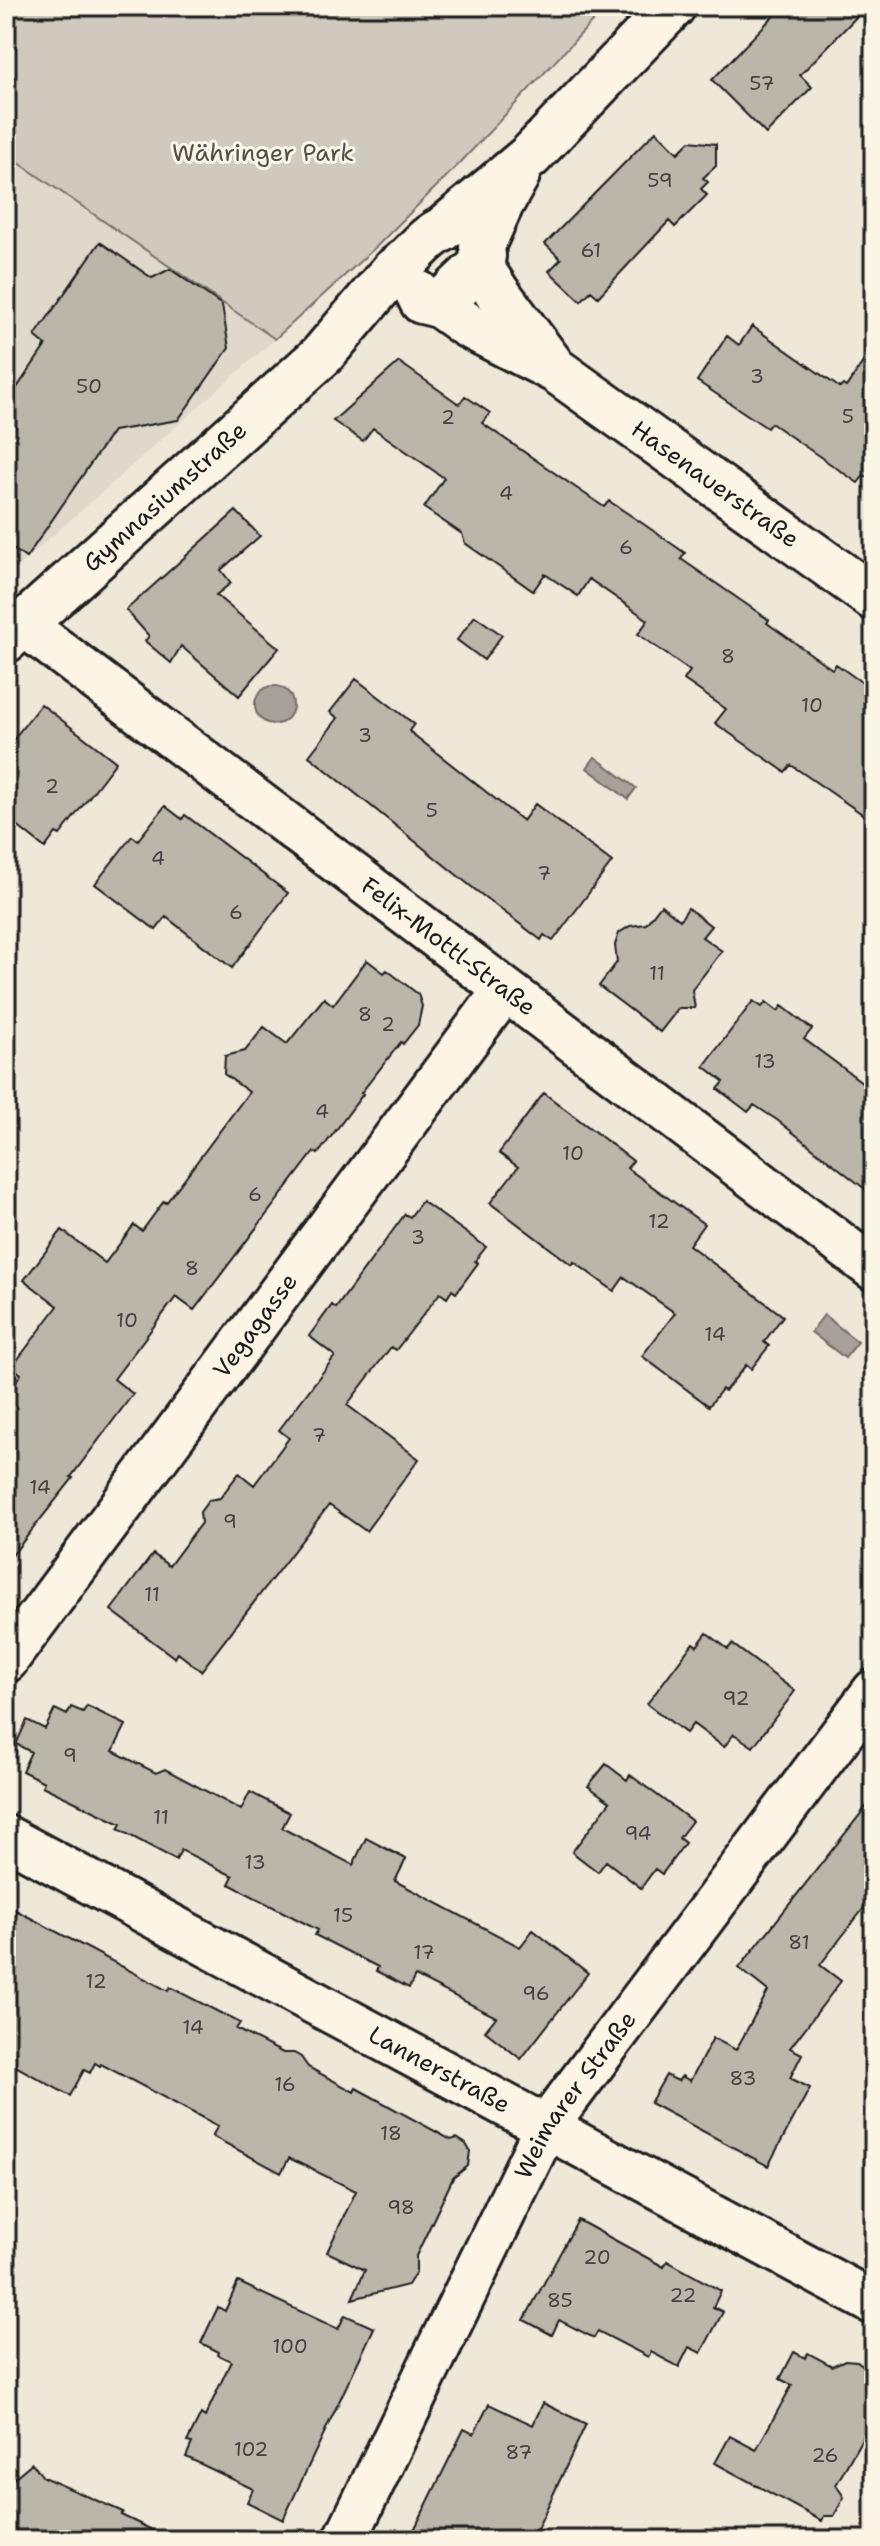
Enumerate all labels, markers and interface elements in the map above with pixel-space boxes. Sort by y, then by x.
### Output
house number: 57 [749,70,775,96]
park label: Währinger Park [172,137,354,169]
house number: 59 [647,167,673,193]
house number: 61 [581,237,601,263]
house number: 3 [750,363,764,389]
house number: 50 [76,373,102,399]
house number: 5 [842,403,854,429]
house number: 2 [441,404,455,430]
street label: Hasenauerstraße [625,413,805,555]
street label: Gymnasiumstraße [76,414,254,579]
house number: 4 [499,480,513,506]
house number: 6 [619,534,633,560]
house number: 8 [721,643,735,669]
house number: 10 [801,692,823,718]
house number: 3 [358,722,372,748]
house number: 2 [45,773,59,799]
house number: 5 [426,797,438,823]
house number: 4 [151,845,165,871]
house number: 7 [537,860,551,886]
street label: Felix-Mottl-Straße [355,870,542,1023]
house number: 6 [229,899,243,925]
house number: 11 [649,960,665,986]
house number: 8 [358,1001,372,1027]
house number: 2 [381,1011,395,1037]
house number: 13 [754,1048,776,1074]
house number: 4 [315,1098,329,1124]
house number: 10 [562,1140,584,1166]
house number: 6 [248,1181,262,1207]
house number: 12 [648,1208,670,1234]
house number: 3 [411,1224,425,1250]
house number: 8 [185,1255,199,1281]
street label: Vegagasse [206,1267,305,1384]
house number: 10 [116,1307,138,1333]
house number: 14 [704,1321,726,1347]
house number: 7 [312,1422,326,1448]
house number: 14 [29,1474,51,1500]
house number: 9 [223,1508,237,1534]
house number: 11 [144,1581,160,1607]
house number: 92 [723,1685,750,1711]
house number: 9 [63,1742,77,1768]
house number: 11 [153,1804,169,1830]
house number: 94 [624,1820,652,1846]
house number: 13 [244,1849,266,1875]
house number: 15 [333,1902,353,1928]
house number: 81 [788,1929,810,1955]
house number: 17 [413,1939,435,1965]
house number: 12 [85,1968,107,1994]
house number: 96 [522,1980,550,2006]
street label: Weimarer Straße [507,2005,644,2184]
house number: 14 [182,2014,204,2040]
street label: Lannerstraße [363,2019,516,2121]
house number: 83 [730,2065,756,2091]
house number: 16 [274,2071,296,2097]
house number: 18 [380,2120,402,2146]
house number: 98 [387,2194,415,2220]
house number: 20 [583,2244,611,2270]
house number: 22 [670,2282,697,2308]
house number: 85 [547,2287,573,2313]
house number: 100 [272,2333,308,2359]
house number: 102 [234,2436,268,2462]
house number: 87 [506,2439,532,2465]
house number: 26 [811,2442,839,2468]

